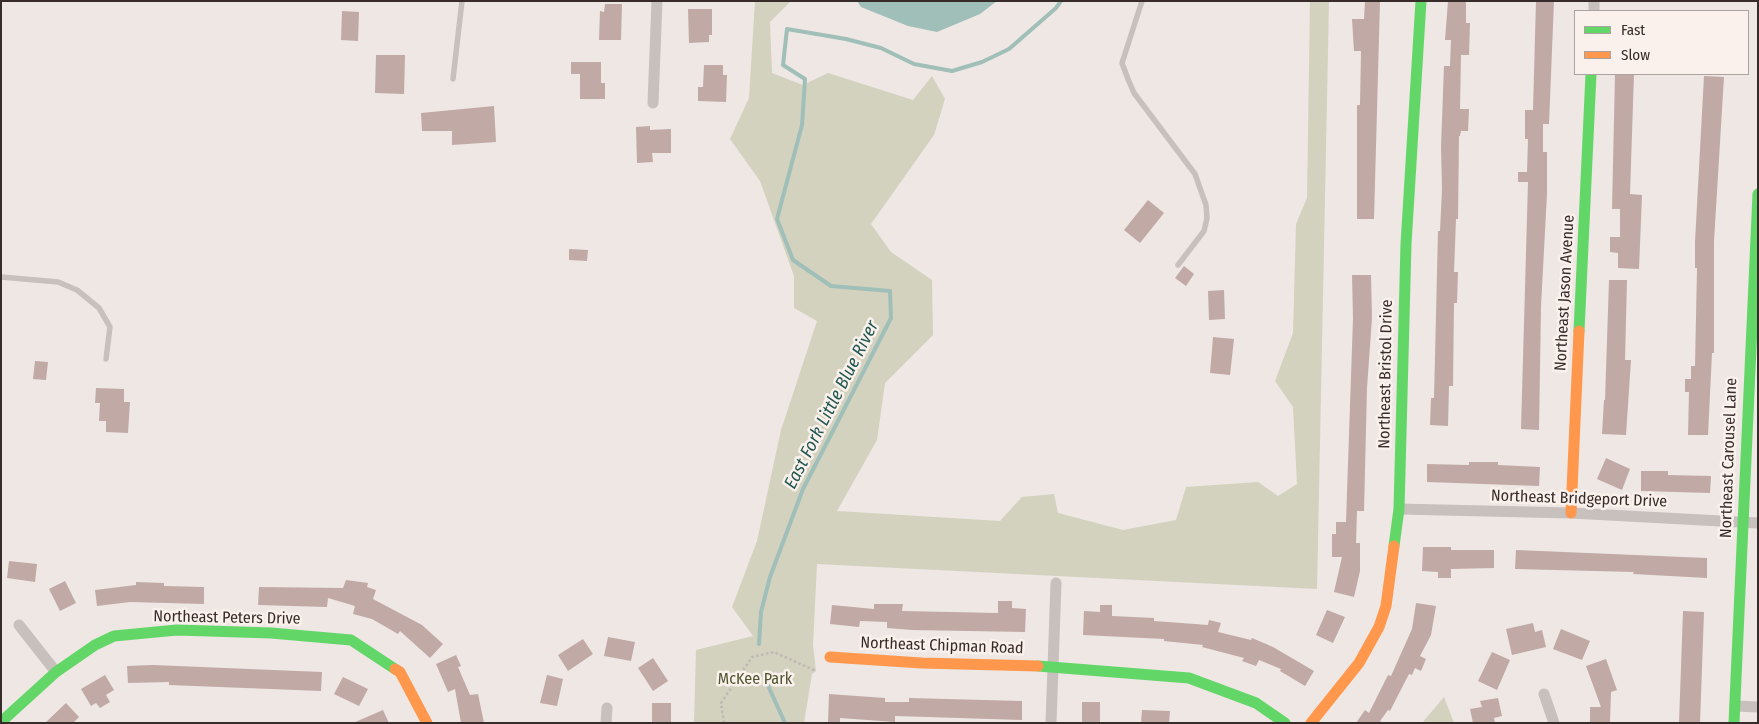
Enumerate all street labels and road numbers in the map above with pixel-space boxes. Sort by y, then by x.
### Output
street label: Northeast Jason Avenue [1551,214,1579,372]
street label: Northeast Bristol Drive [1375,299,1397,449]
street label: Northeast Carousel Lane [1717,378,1741,538]
street label: Northeast Bridgeport Drive [1491,486,1667,512]
street label: Northeast Peters Drive [153,607,301,629]
street label: Northeast Chipman Road [860,634,1024,658]

